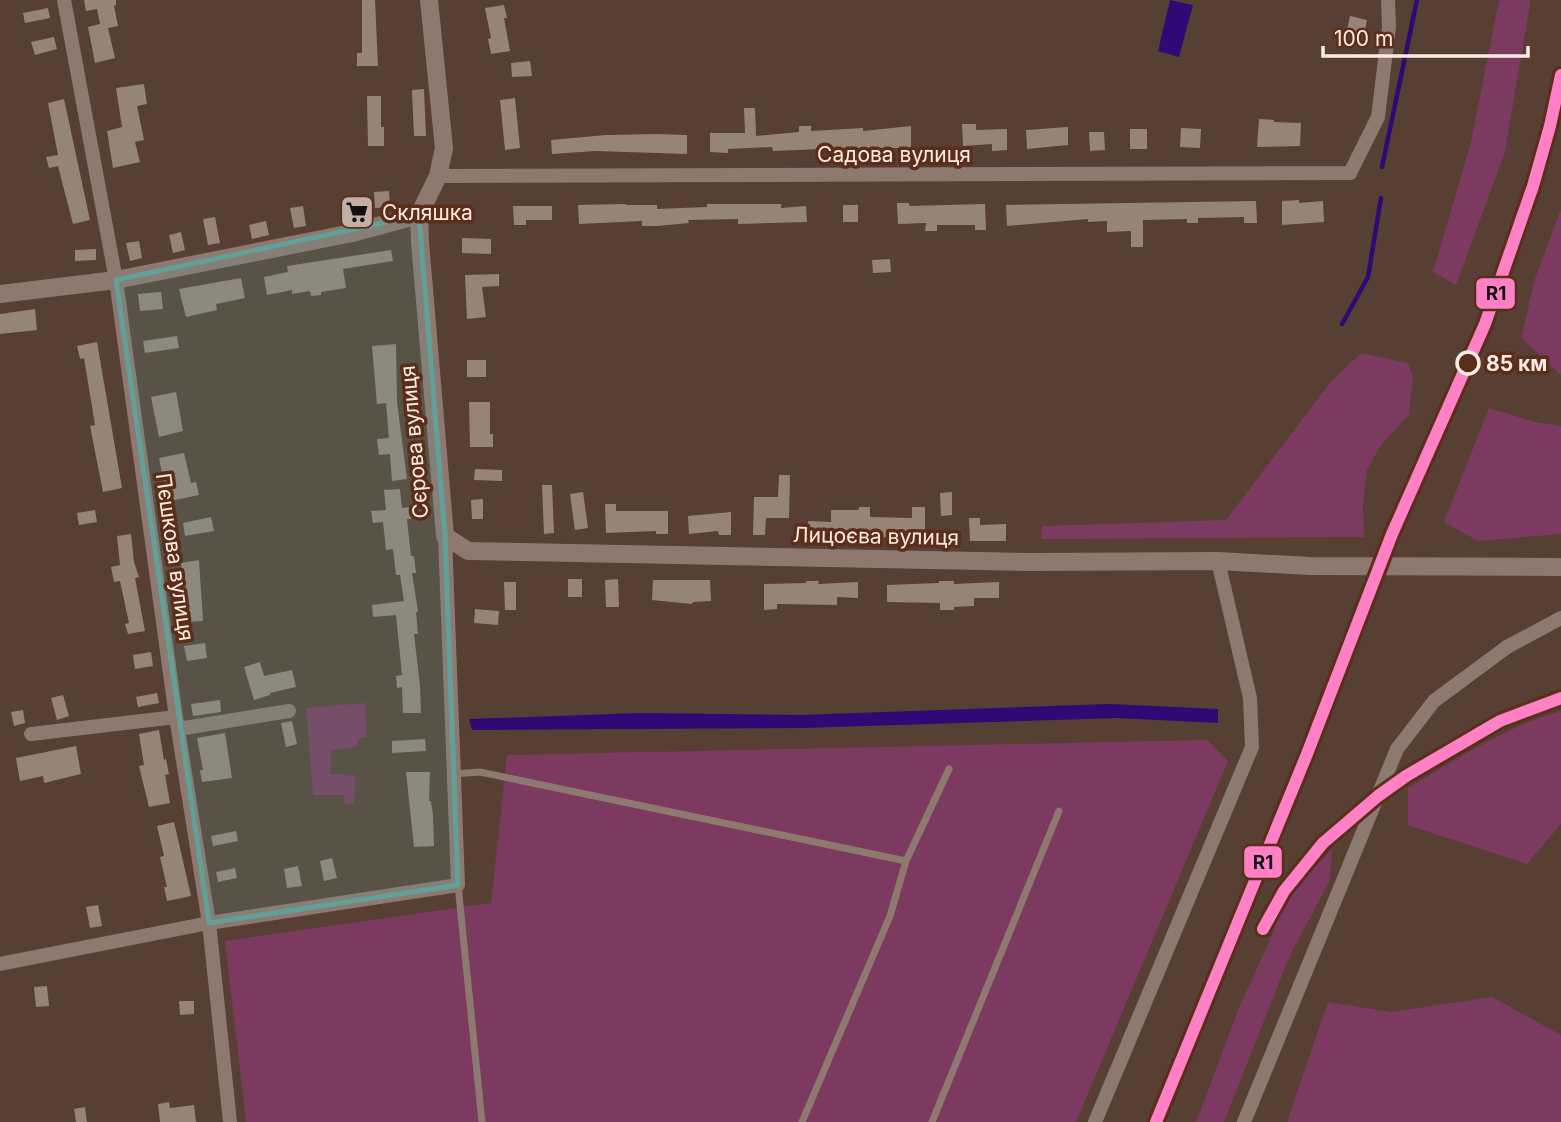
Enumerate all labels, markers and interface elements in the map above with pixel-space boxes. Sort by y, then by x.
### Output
scale bar [1323,14,1528,58]
text: 100 m [1334,26,1393,51]
street label: Садова вулиця [817,142,971,167]
supermarket icon: Скляшка [338,193,376,231]
place label: Скляшка [382,200,473,225]
line badge: R1 [1475,277,1516,310]
text: R1 [1486,282,1506,305]
marker: 85 км [1456,351,1480,375]
place label: 85 км [1486,351,1547,376]
street label: Сєрова вулиця [395,364,433,520]
street label: Пєшкова вулиця [151,471,199,643]
street label: Лицоєва вулиця [793,522,959,550]
line badge: R1 [1243,845,1283,879]
text: R1 [1253,851,1273,874]

